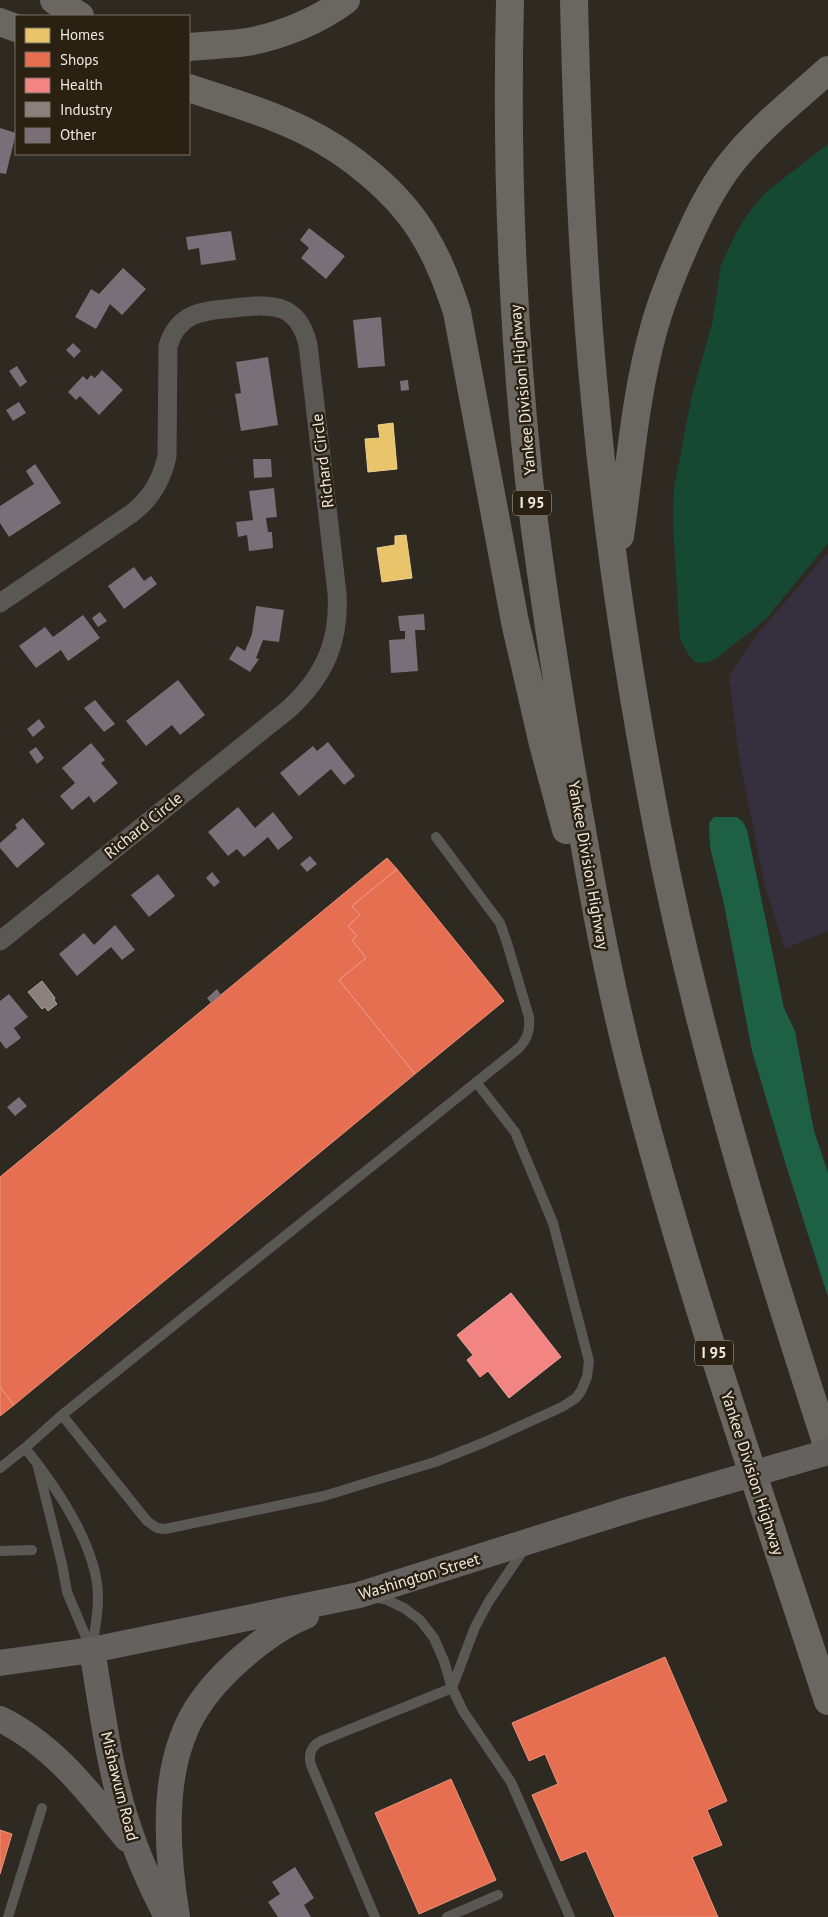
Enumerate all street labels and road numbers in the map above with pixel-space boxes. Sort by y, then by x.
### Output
street label: Yankee Division Highway [505,303,539,476]
street label: Richard Circle [306,413,338,509]
road number: I 95 [513,490,551,516]
street label: Yankee Division Highway [564,779,614,952]
street label: Richard Circle [100,787,186,863]
road number: I 95 [695,1340,733,1366]
street label: Yankee Division Highway [717,1388,789,1558]
street label: Washington Street [356,1548,482,1604]
street label: Mishawum Road [97,1729,143,1843]

